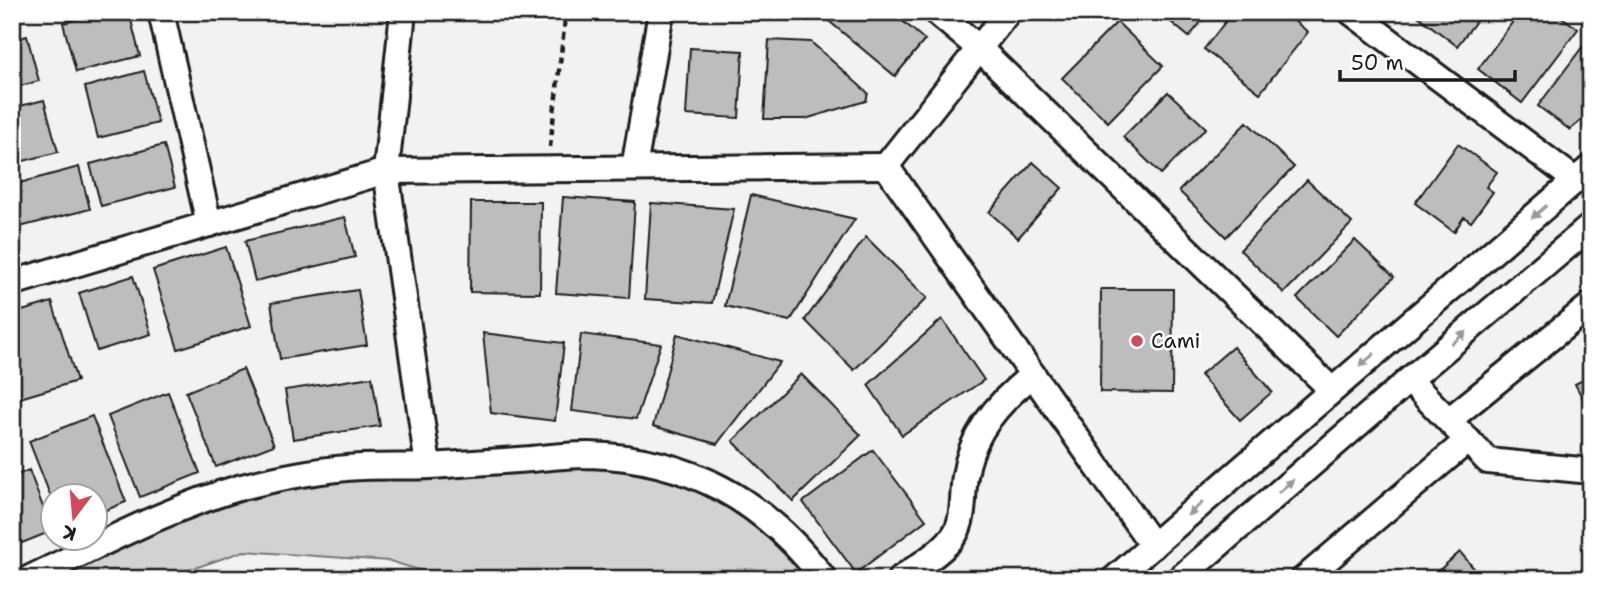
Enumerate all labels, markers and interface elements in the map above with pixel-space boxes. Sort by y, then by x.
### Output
scale bar [1340,38,1516,82]
text: 50 m [1351,49,1404,77]
one-way arrow [1530,204,1548,220]
place label: Cami [1151,327,1201,355]
one-way arrow [1450,331,1467,346]
marker: Cami [1129,333,1145,349]
one-way arrow [1358,352,1376,368]
one-way arrow [1277,478,1295,494]
north arrow [38,482,108,552]
one-way arrow [1186,501,1204,517]
text: K [60,519,79,547]

